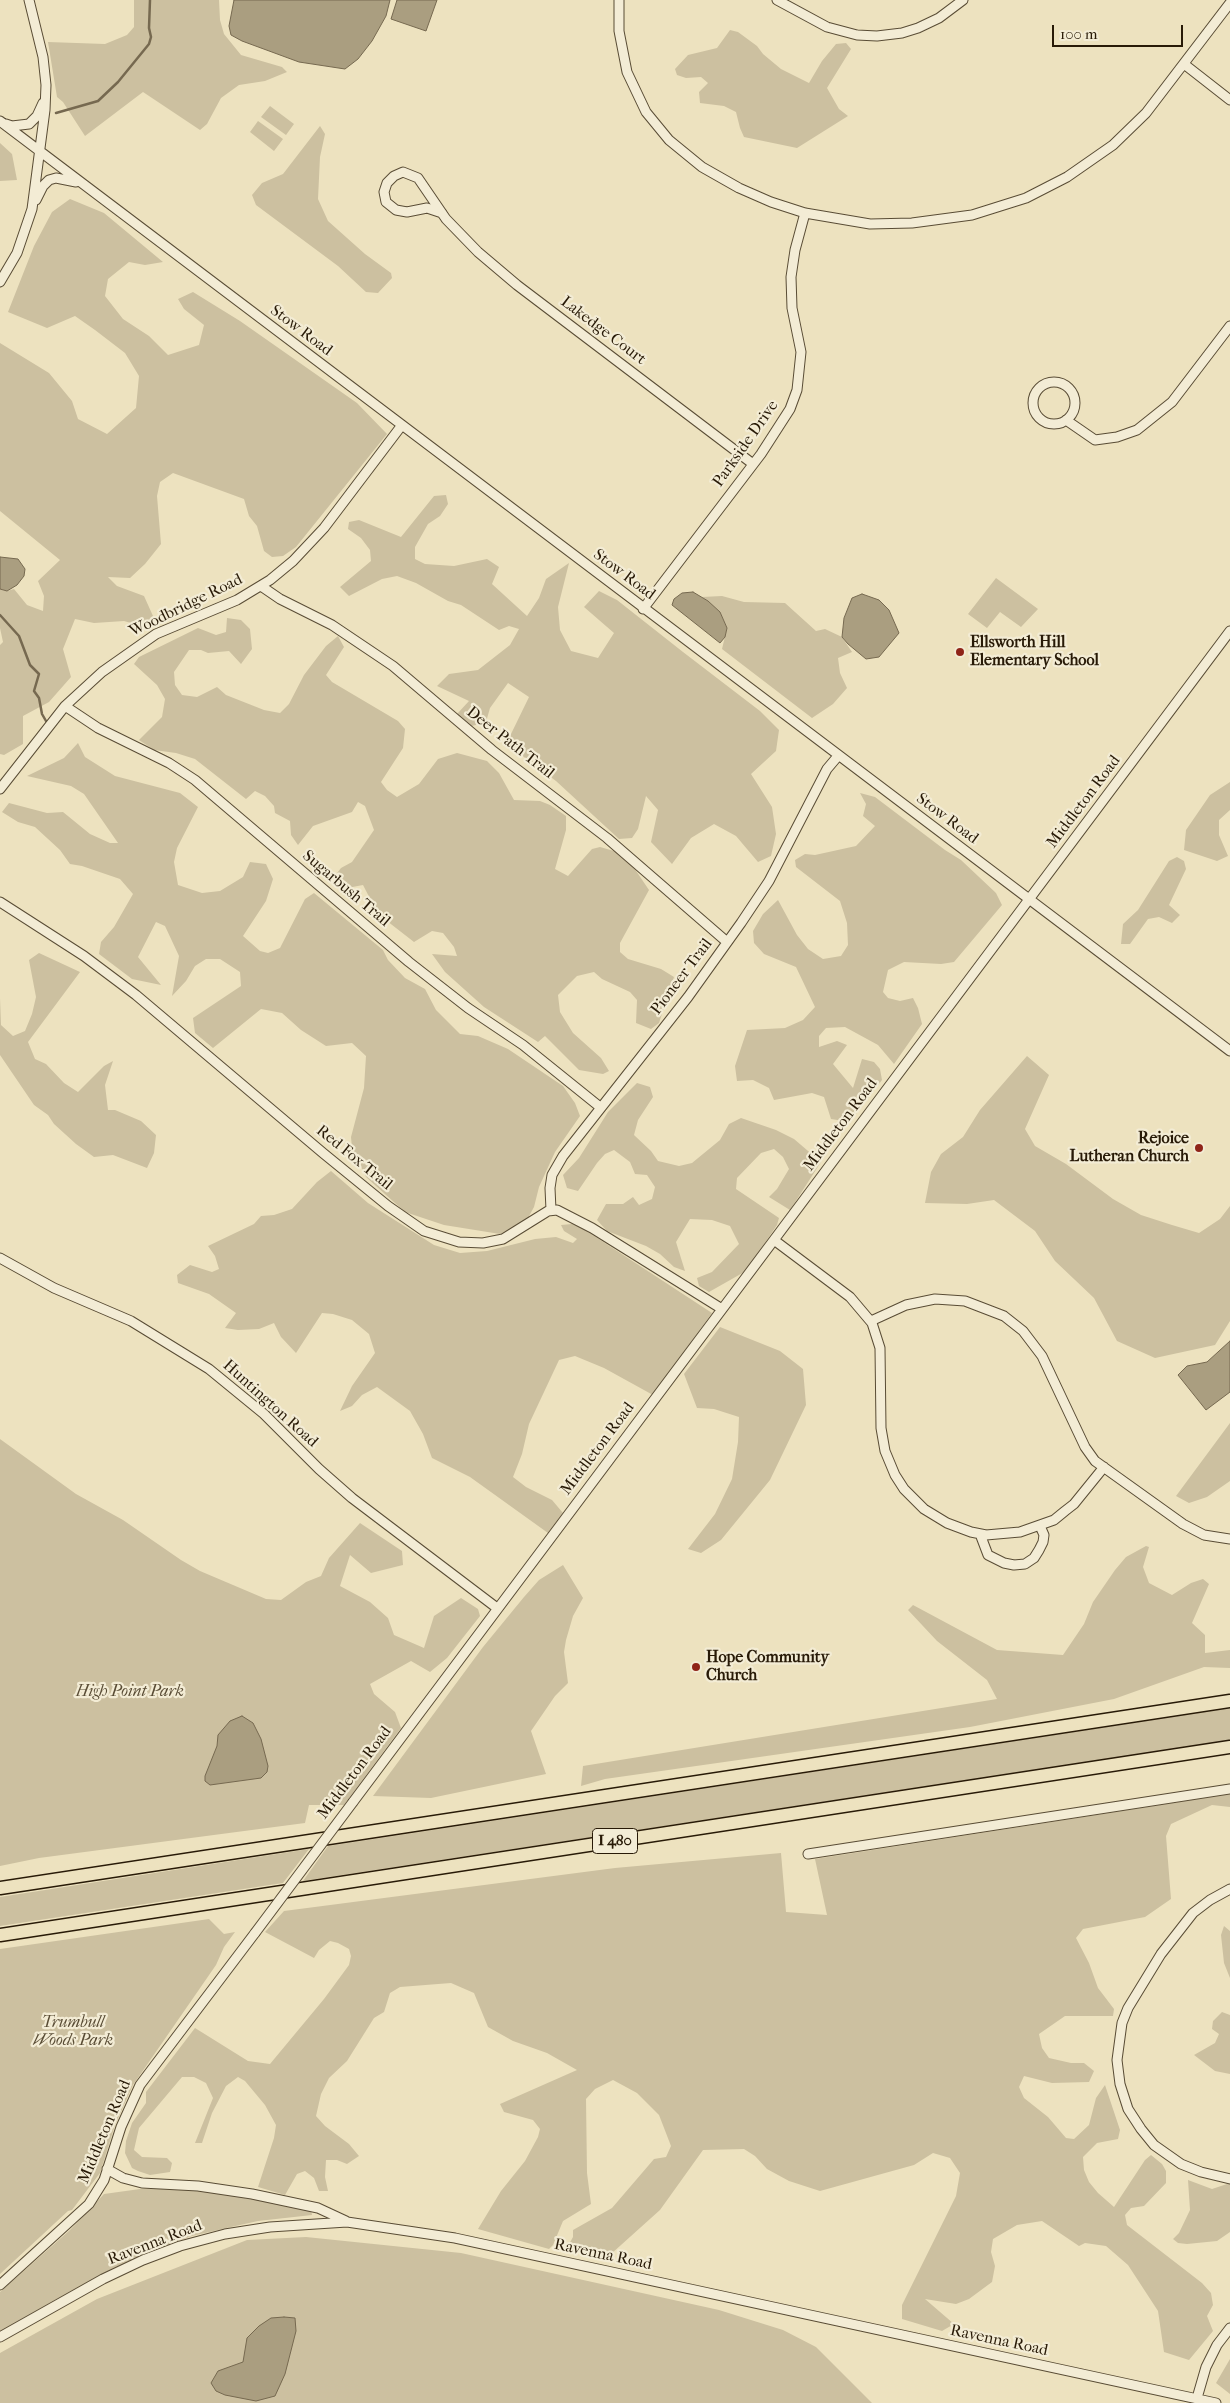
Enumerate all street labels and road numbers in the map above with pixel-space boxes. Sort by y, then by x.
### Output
street label: Lakedge Court [556,293,650,369]
street label: Stow Road [266,301,336,361]
street label: Parkside Drive [709,397,783,491]
street label: Stow Road [589,545,659,605]
street label: Woodbridge Road [126,570,246,642]
street label: Deer Path Trail [462,703,558,783]
street label: Middleton Road [1043,752,1125,852]
street label: Stow Road [912,789,982,849]
street label: Sugarbush Trail [298,847,394,931]
street label: Pioneer Trail [647,935,717,1019]
street label: Middleton Road [800,1075,882,1175]
street label: Red Fox Trail [312,1121,396,1195]
street label: Huntington Road [219,1356,321,1452]
street label: Middleton Road [557,1399,639,1499]
street label: Middleton Road [314,1723,396,1823]
road number: I 480 [592,1828,638,1854]
street label: Middleton Road [74,2077,136,2187]
street label: Ravenna Road [105,2216,205,2270]
street label: Ravenna Road [552,2235,654,2275]
street label: Ravenna Road [948,2321,1050,2361]

